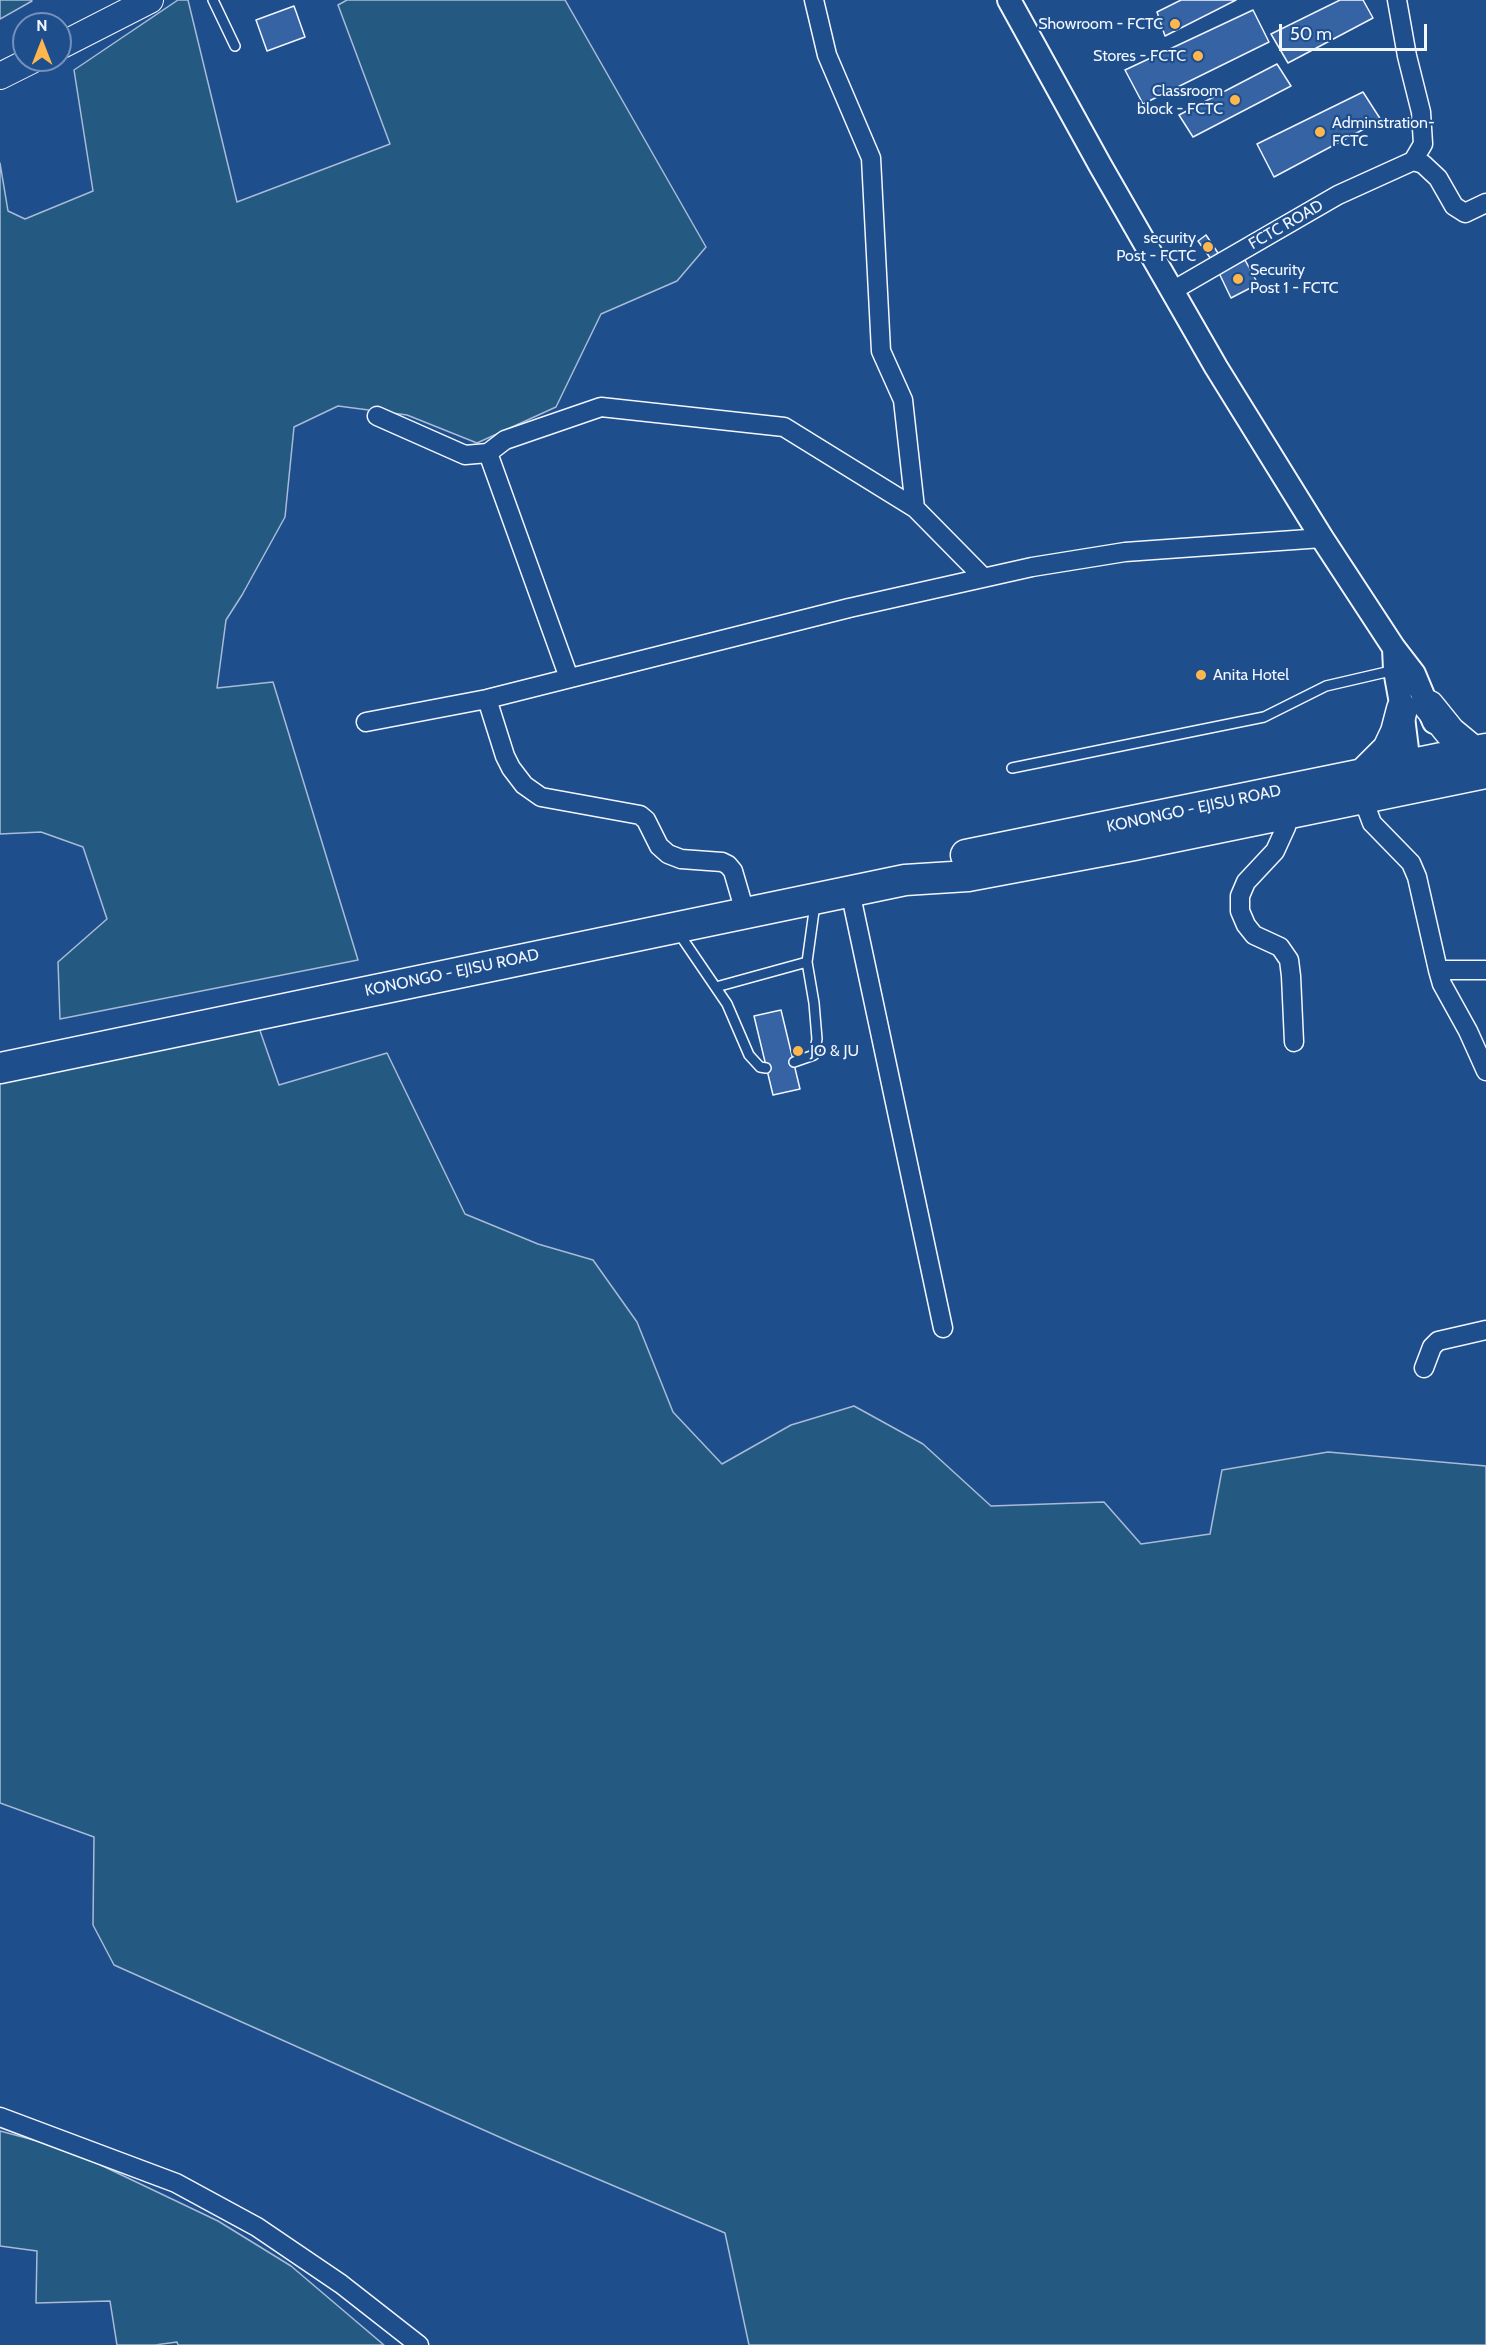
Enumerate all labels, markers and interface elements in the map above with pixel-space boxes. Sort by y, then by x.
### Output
north arrow [12,12,72,72]
scale bar [1282,12,1430,50]
place label: Showroom - FCTC [1038,14,1163,34]
text: N [36,16,48,35]
marker: Showroom - FCTC [1168,17,1182,31]
text: 50 m [1290,23,1332,45]
place label: Stores - FCTC [1093,46,1186,66]
marker: Stores - FCTC [1191,49,1205,63]
place label: Classroom block - FCTC [1137,81,1223,119]
marker: Classroom block - FCTC [1228,93,1242,107]
place label: Adminstration- FCTC [1332,113,1435,151]
marker: Adminstration- FCTC [1313,125,1327,139]
street label: FCTC ROAD [1245,196,1327,254]
place label: security Post - FCTC [1116,228,1196,266]
marker: security Post - FCTC [1201,240,1215,254]
place label: Security Post 1 - FCTC [1250,260,1339,298]
marker: Security Post 1 - FCTC [1231,272,1245,286]
place label: Anita Hotel [1213,665,1289,685]
marker: Anita Hotel [1194,668,1208,682]
street label: KONONGO - EJISU ROAD [1105,781,1283,837]
street label: KONONGO - EJISU ROAD [363,945,541,1001]
place label: JO & JU [810,1041,859,1061]
marker: JO & JU [791,1044,805,1058]

